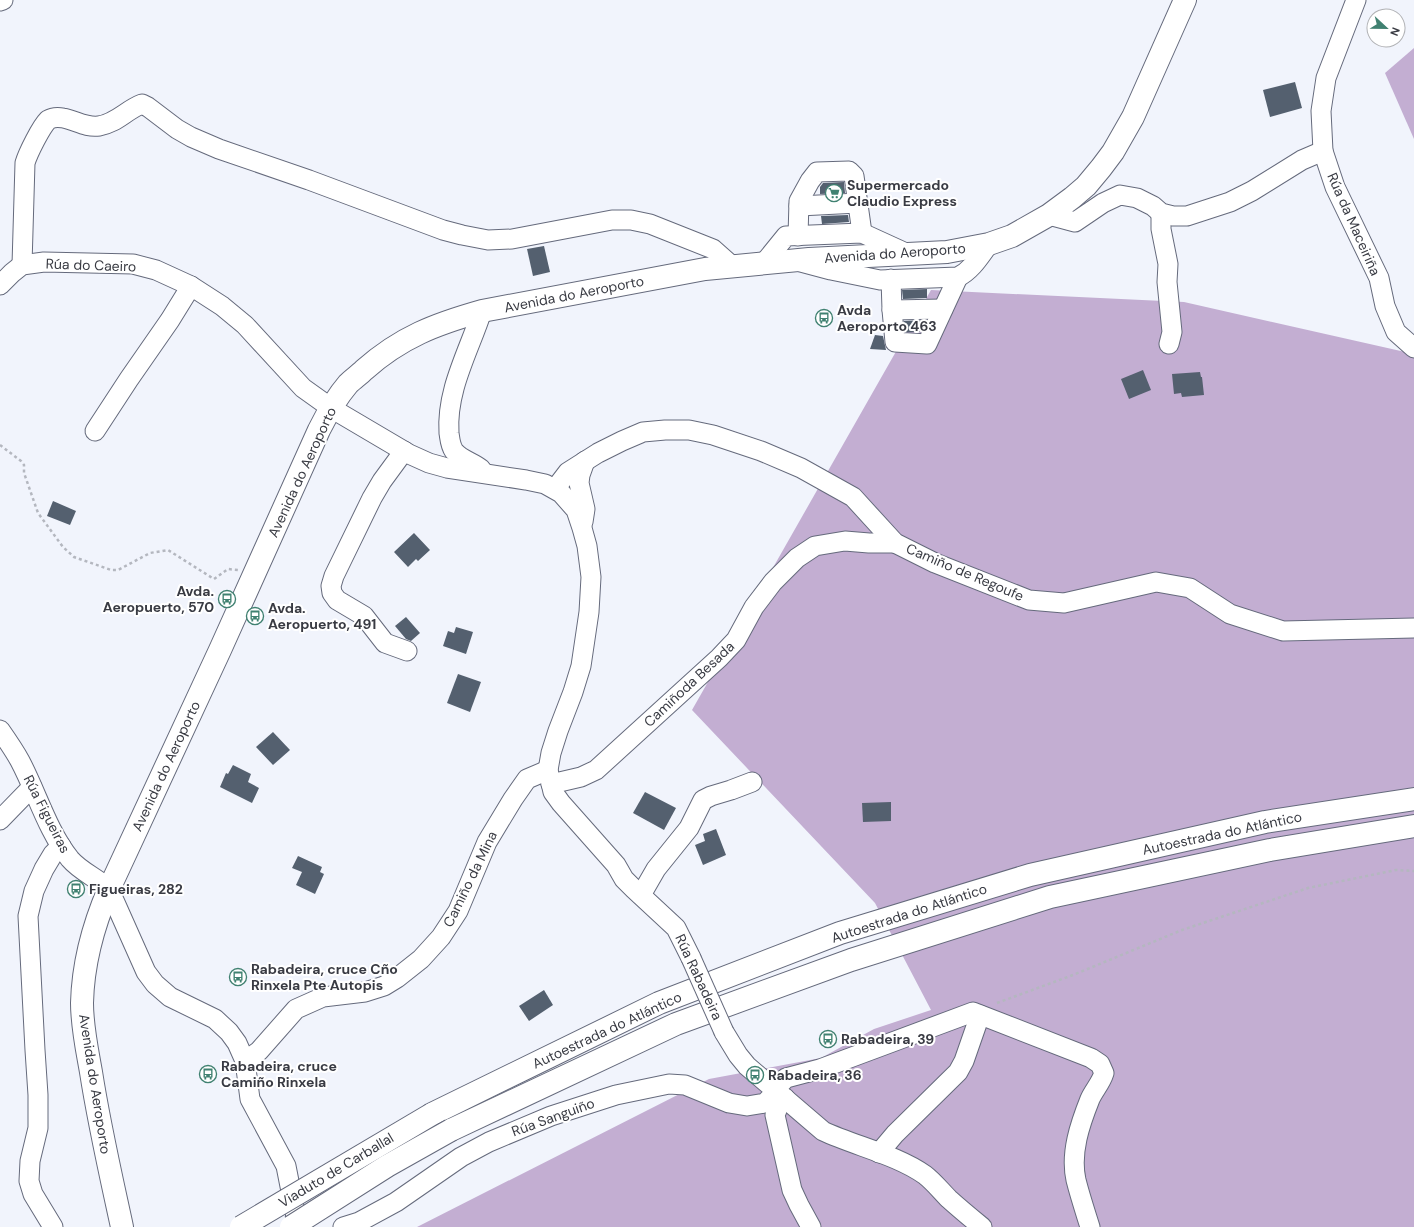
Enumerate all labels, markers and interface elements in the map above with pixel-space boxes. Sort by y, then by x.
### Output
north arrow [1366,8,1406,48]
text: N [1387,25,1403,38]
street label: Rúa da Maceiriña [1323,170,1385,278]
place label: Supermercado Claudio Express [847,176,957,210]
supermarket icon: Supermercado Claudio Express [824,183,844,203]
street label: Avenida do Aeroporto [824,239,966,267]
street label: Rúa do Caeiro [45,254,137,276]
street label: Avenida do Aeroporto [503,272,645,316]
place label: Avda Aeroporto 463 [837,301,937,335]
bus stop icon: Avda Aeroporto 463 [814,308,834,328]
street label: Avenida do Aeroporto [264,404,340,540]
street label: Camiño de Regoufe [903,539,1027,605]
place label: Avda. Aeropuerto, 570 [103,582,214,616]
bus stop icon: Avda. Aeropuerto, 570 [217,589,237,609]
place label: Avda. Aeropuerto, 491 [268,599,376,633]
bus stop icon: Avda. Aeropuerto, 491 [245,606,265,626]
street label: Camiñoda Besada [640,637,738,731]
street label: Avenida do Aeroporto [128,698,204,834]
street label: Rúa Figueiras [20,772,74,856]
street label: Autoestrada do Atlántico [1141,807,1303,859]
street label: Camiño da Mina [439,828,501,930]
bus stop icon: Figueiras, 282 [66,879,86,899]
street label: Autoestrada do Atlántico [829,879,989,947]
place label: Figueiras, 282 [89,880,183,898]
street label: Rúa Rabadeira [671,931,727,1023]
place label: Rabadeira, cruce Cño Rinxela Pte Autopis [251,960,398,994]
bus stop icon: Rabadeira, cruce Cño Rinxela Pte Autopis [228,967,248,987]
street label: Autoestrada do Atlántico [529,987,685,1073]
street label: Avenida do Aeroporto [75,1013,115,1155]
bus stop icon: Rabadeira, 39 [818,1029,838,1049]
place label: Rabadeira, 39 [841,1030,934,1048]
place label: Rabadeira, cruce Camiño Rinxela [221,1057,337,1091]
bus stop icon: Rabadeira, cruce Camiño Rinxela [198,1064,218,1084]
bus stop icon: Rabadeira, 36 [745,1065,765,1085]
place label: Rabadeira, 36 [768,1066,862,1084]
street label: Rúa Sanguiño [509,1094,597,1140]
street label: Viaduto de Carballal [275,1129,397,1211]

